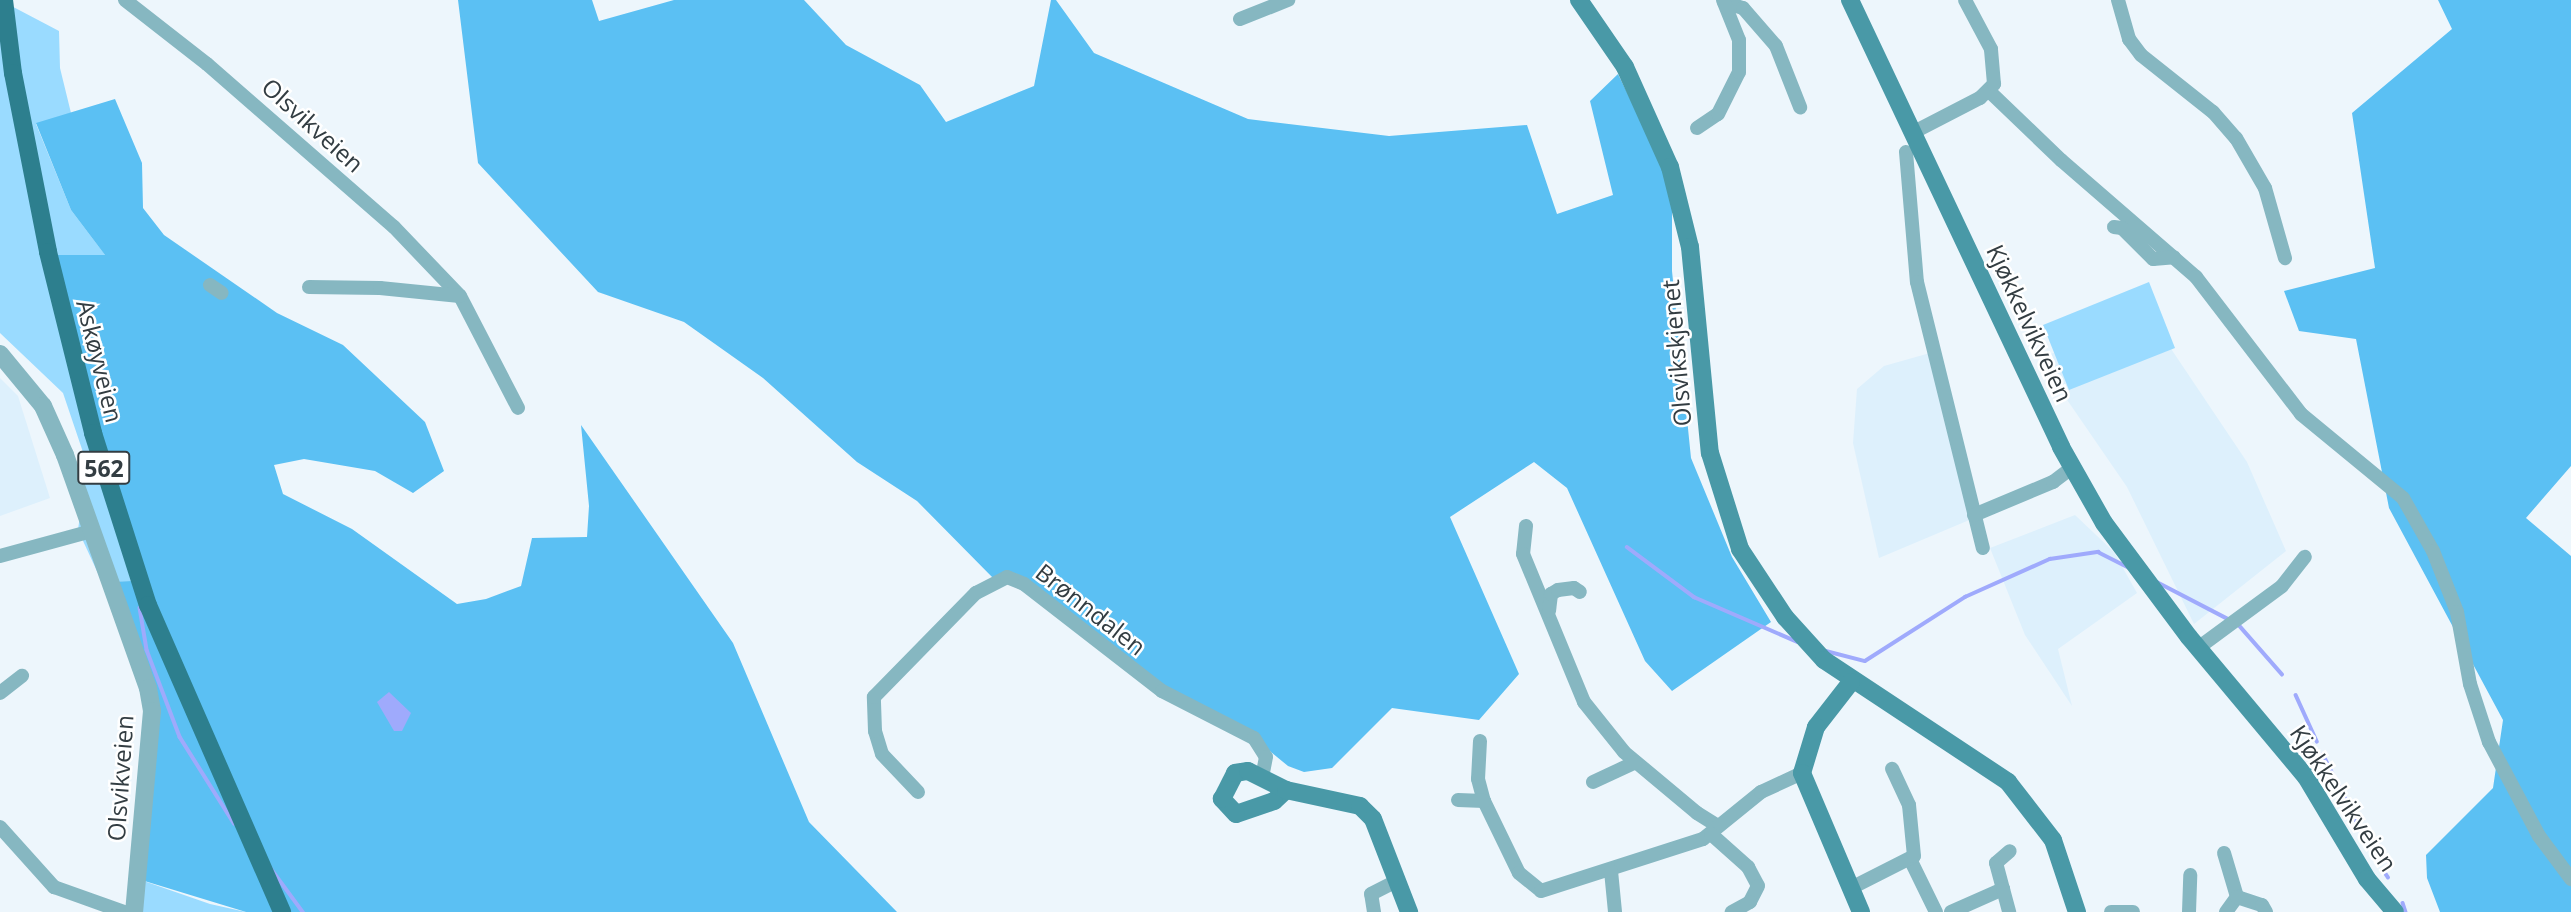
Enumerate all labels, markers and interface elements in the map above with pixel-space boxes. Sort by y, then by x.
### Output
street label: Olsvikveien [256,72,370,178]
street label: Kjøkkelvikveien [1981,240,2079,406]
street label: Olsvikskjenet [1655,278,1697,428]
street label: Askøyveien [71,297,129,425]
road number: 562 [76,448,132,488]
street label: Brønndalen [1030,557,1152,661]
street label: Olsvikveien [101,714,139,842]
street label: Kjøkkelvikveien [2284,719,2404,877]

